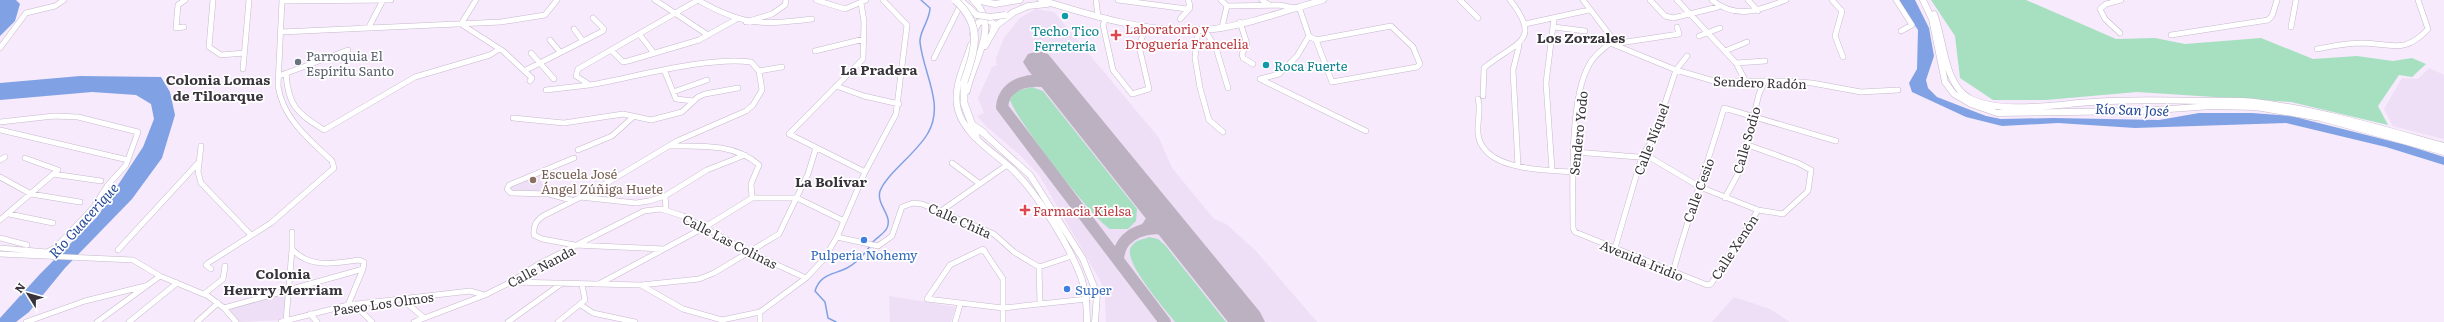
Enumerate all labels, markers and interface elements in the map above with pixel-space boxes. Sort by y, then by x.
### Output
marker: Techo Tico Ferretería [1060,11,1070,21]
place label: Laboratorio y Droguería Francelia [1125,19,1249,53]
place label: Techo Tico Ferretería [1031,21,1100,55]
district label: Los Zorzales [1537,27,1625,47]
marker: Laboratorio y Droguería Francelia [1110,29,1122,41]
place label: Parroquia El Espíritu Santo [306,46,394,80]
place label: Roca Fuerte [1274,56,1348,75]
marker: Parroquia El Espíritu Santo [293,57,303,67]
district label: La Pradera [840,59,919,79]
marker: Roca Fuerte [1261,60,1271,70]
district label: Colonia Lomas de Tiloarque [166,69,270,105]
street label: Sendero Radón [1713,71,1808,93]
street label: Sendero Yodo [1564,89,1592,176]
water label: Río San José [2095,98,2170,120]
street label: Calle Níquel [1629,100,1674,178]
street label: Calle Sodio [1727,104,1765,176]
street label: Calle Cesio [1678,155,1719,225]
place label: Escuela José Ángel Zúñiga Huete [541,164,663,198]
district label: La Bolívar [795,171,867,191]
marker: Escuela José Ángel Zúñiga Huete [528,175,538,185]
water label: Río Guacerique [44,178,123,262]
street label: Calle Chita [925,198,995,242]
place label: Farmacia Kielsa [1033,201,1131,220]
marker: Farmacia Kielsa [1020,205,1030,215]
street label: Calle Las Colinas [679,209,781,273]
street label: Calle Xenón [1706,210,1762,283]
marker: Pulpería Nohemy [859,235,869,245]
street label: Avenida Iridio [1597,235,1687,286]
street label: Calle Nanda [504,240,578,292]
place label: Pulpería Nohemy [810,245,918,264]
district label: Colonia Henrry Merriam [223,263,343,299]
north arrow [8,274,48,314]
text: N [10,279,28,296]
place label: Super [1075,280,1113,299]
marker: Super [1062,284,1072,294]
street label: Paseo Los Olmos [331,287,435,319]

